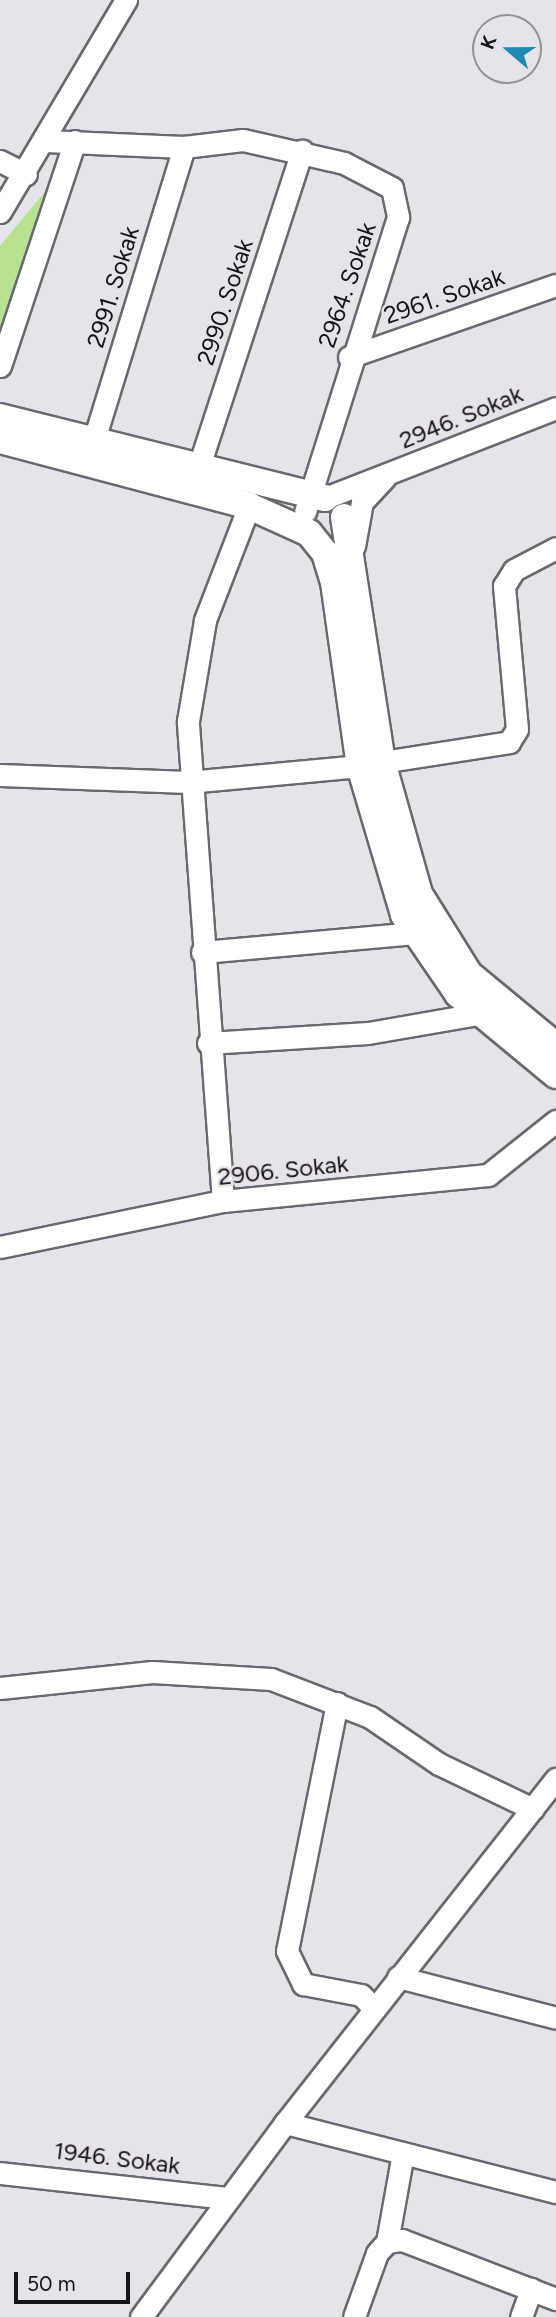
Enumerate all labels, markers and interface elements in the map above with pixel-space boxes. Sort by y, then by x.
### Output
north arrow [472,14,542,84]
text: K [476,32,502,52]
street label: 2964. Sokak [312,219,382,351]
street label: 2991. Sokak [81,223,145,351]
street label: 2990. Sokak [191,235,259,369]
street label: 2961. Sokak [380,262,508,330]
street label: 2946. Sokak [395,379,527,455]
street label: 2906. Sokak [216,1149,350,1191]
street label: 1946. Sokak [52,2136,182,2180]
scale bar [18,2258,133,2302]
text: 50 m [27,2271,76,2296]

